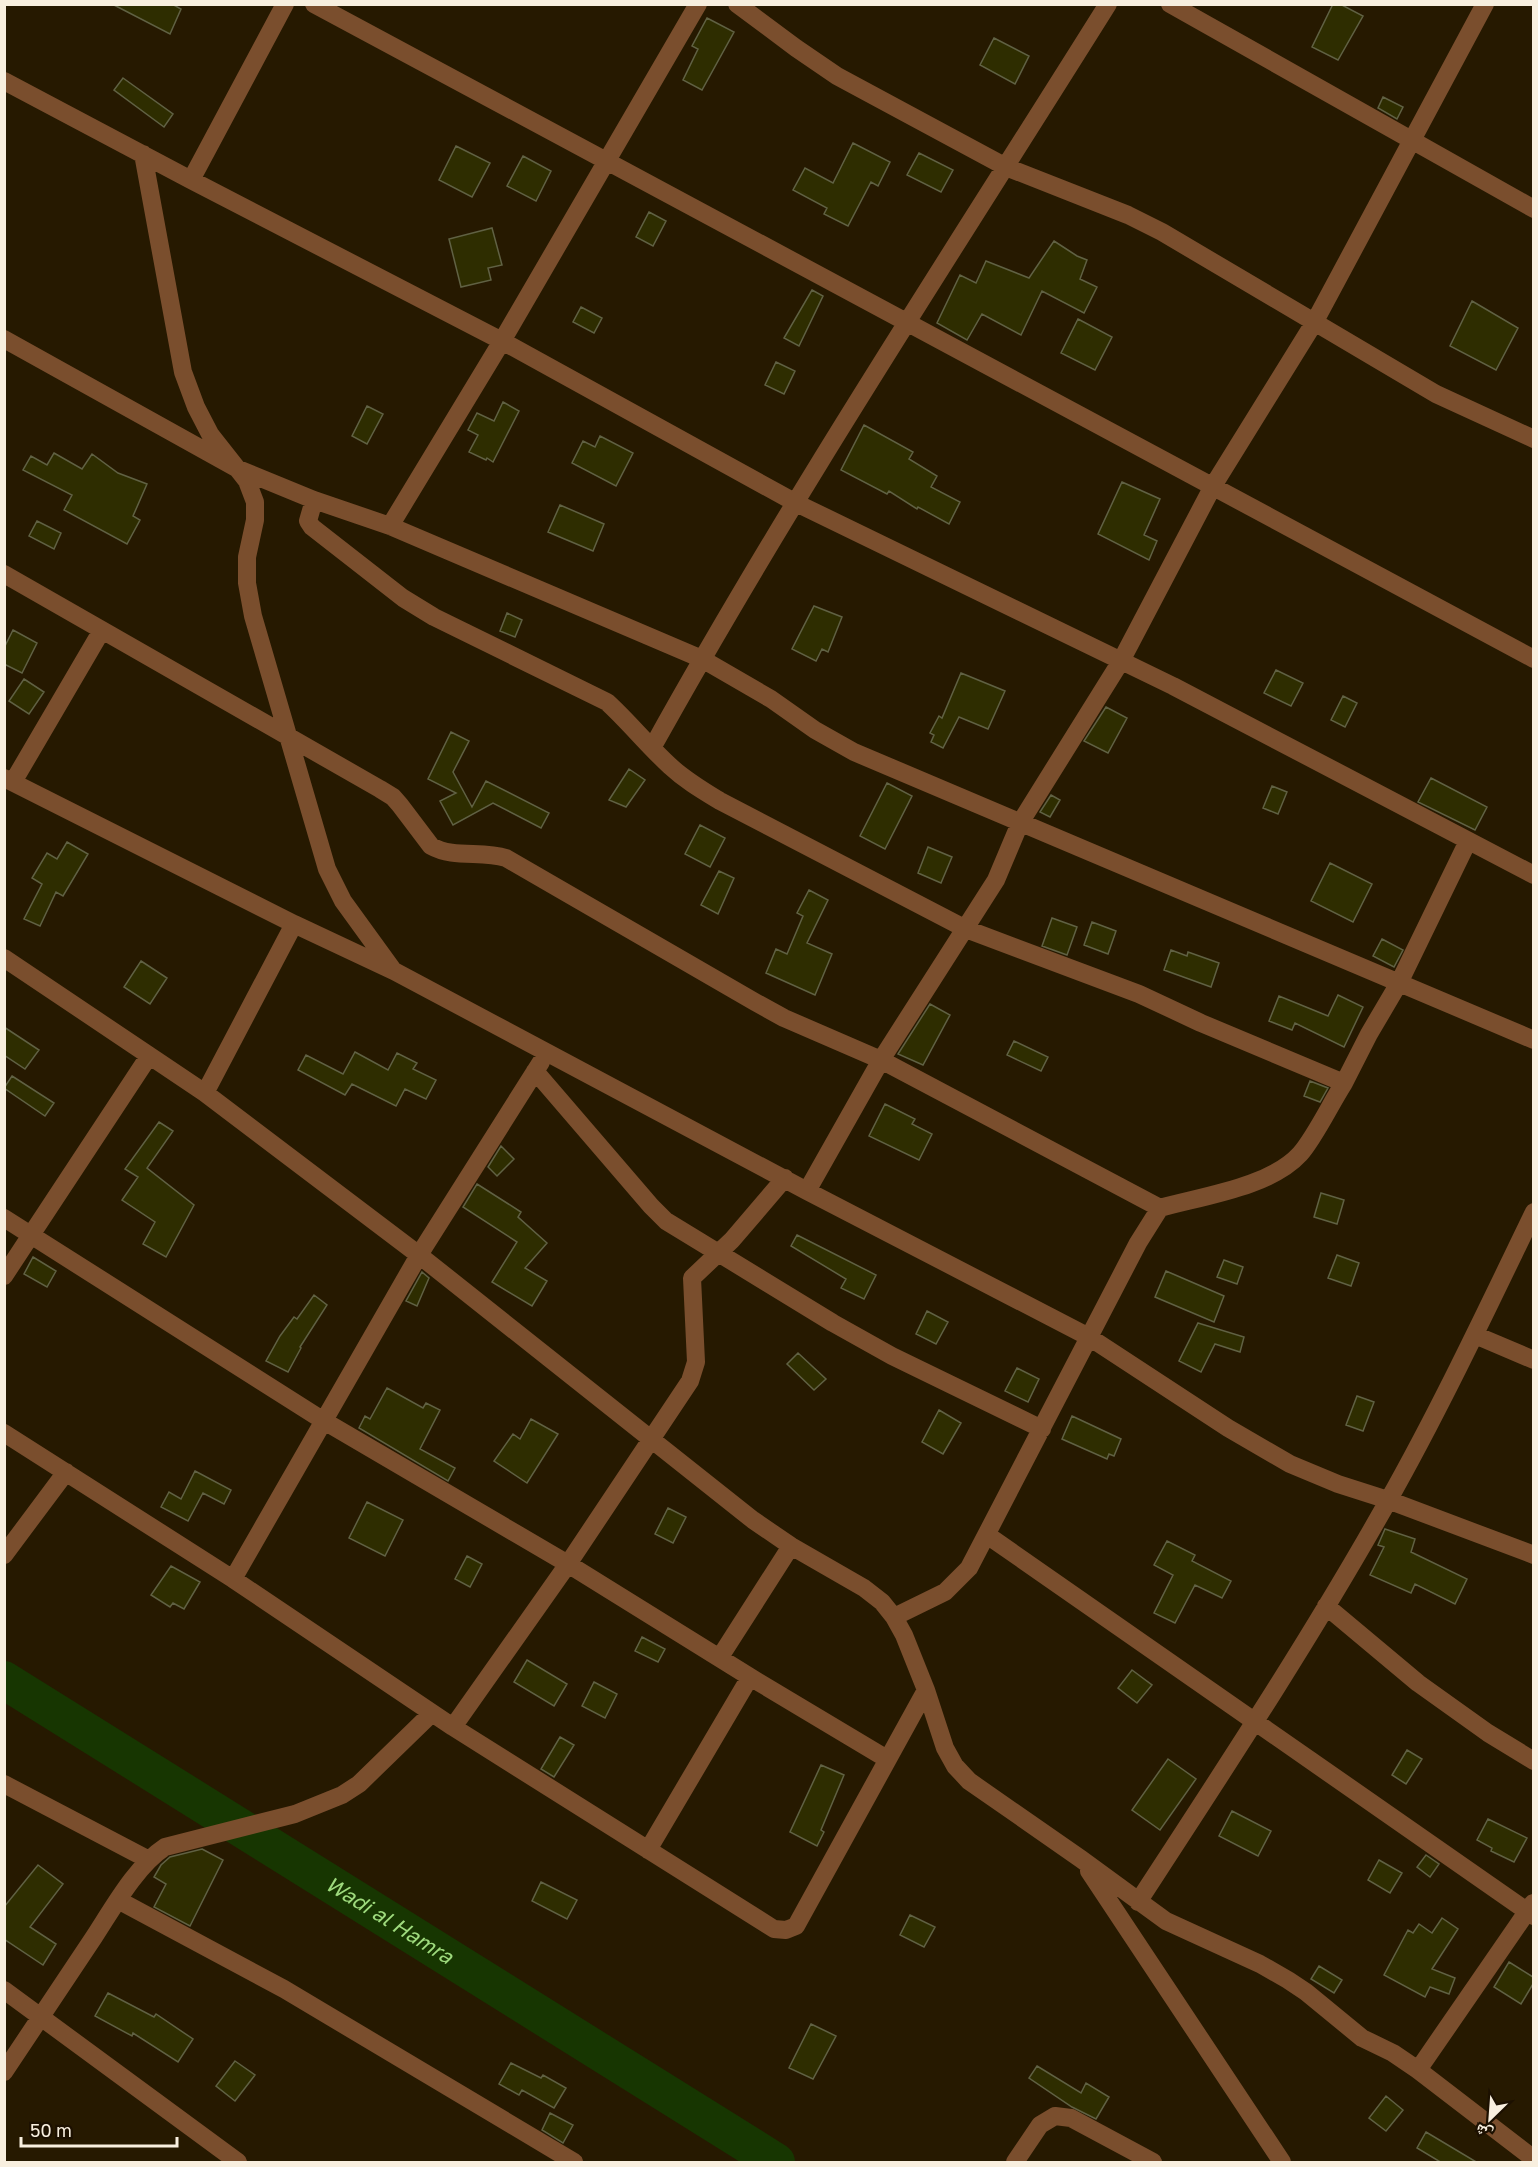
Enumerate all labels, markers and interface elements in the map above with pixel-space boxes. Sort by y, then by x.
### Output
water label: Wadi al Hamra [321,1870,459,1970]
north arrow [1460,2089,1520,2149]
scale bar [21,2110,177,2148]
text: 50 m [30,2119,72,2141]
text: ش [1472,2120,1496,2145]

